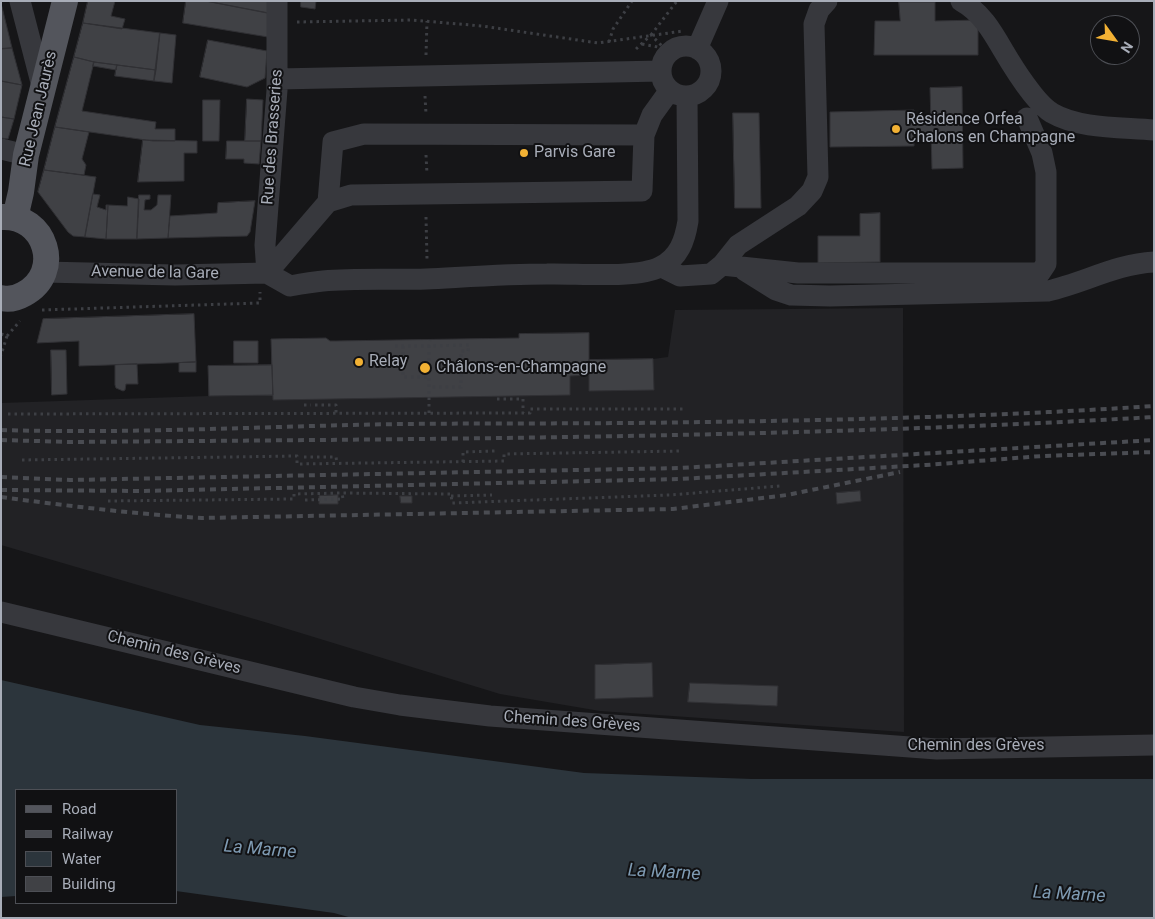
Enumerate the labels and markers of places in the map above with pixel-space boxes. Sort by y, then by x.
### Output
place label: Résidence Orfea Chalons en Champagne [906,110,1075,148]
marker: Résidence Orfea Chalons en Champagne [890,123,902,135]
place label: Parvis Gare [534,143,616,163]
marker: Parvis Gare [518,147,530,159]
place label: Relay [369,352,407,372]
marker: Relay [353,356,365,368]
place label: Châlons-en-Champagne [436,358,606,378]
marker: Châlons-en-Champagne [418,361,432,375]

